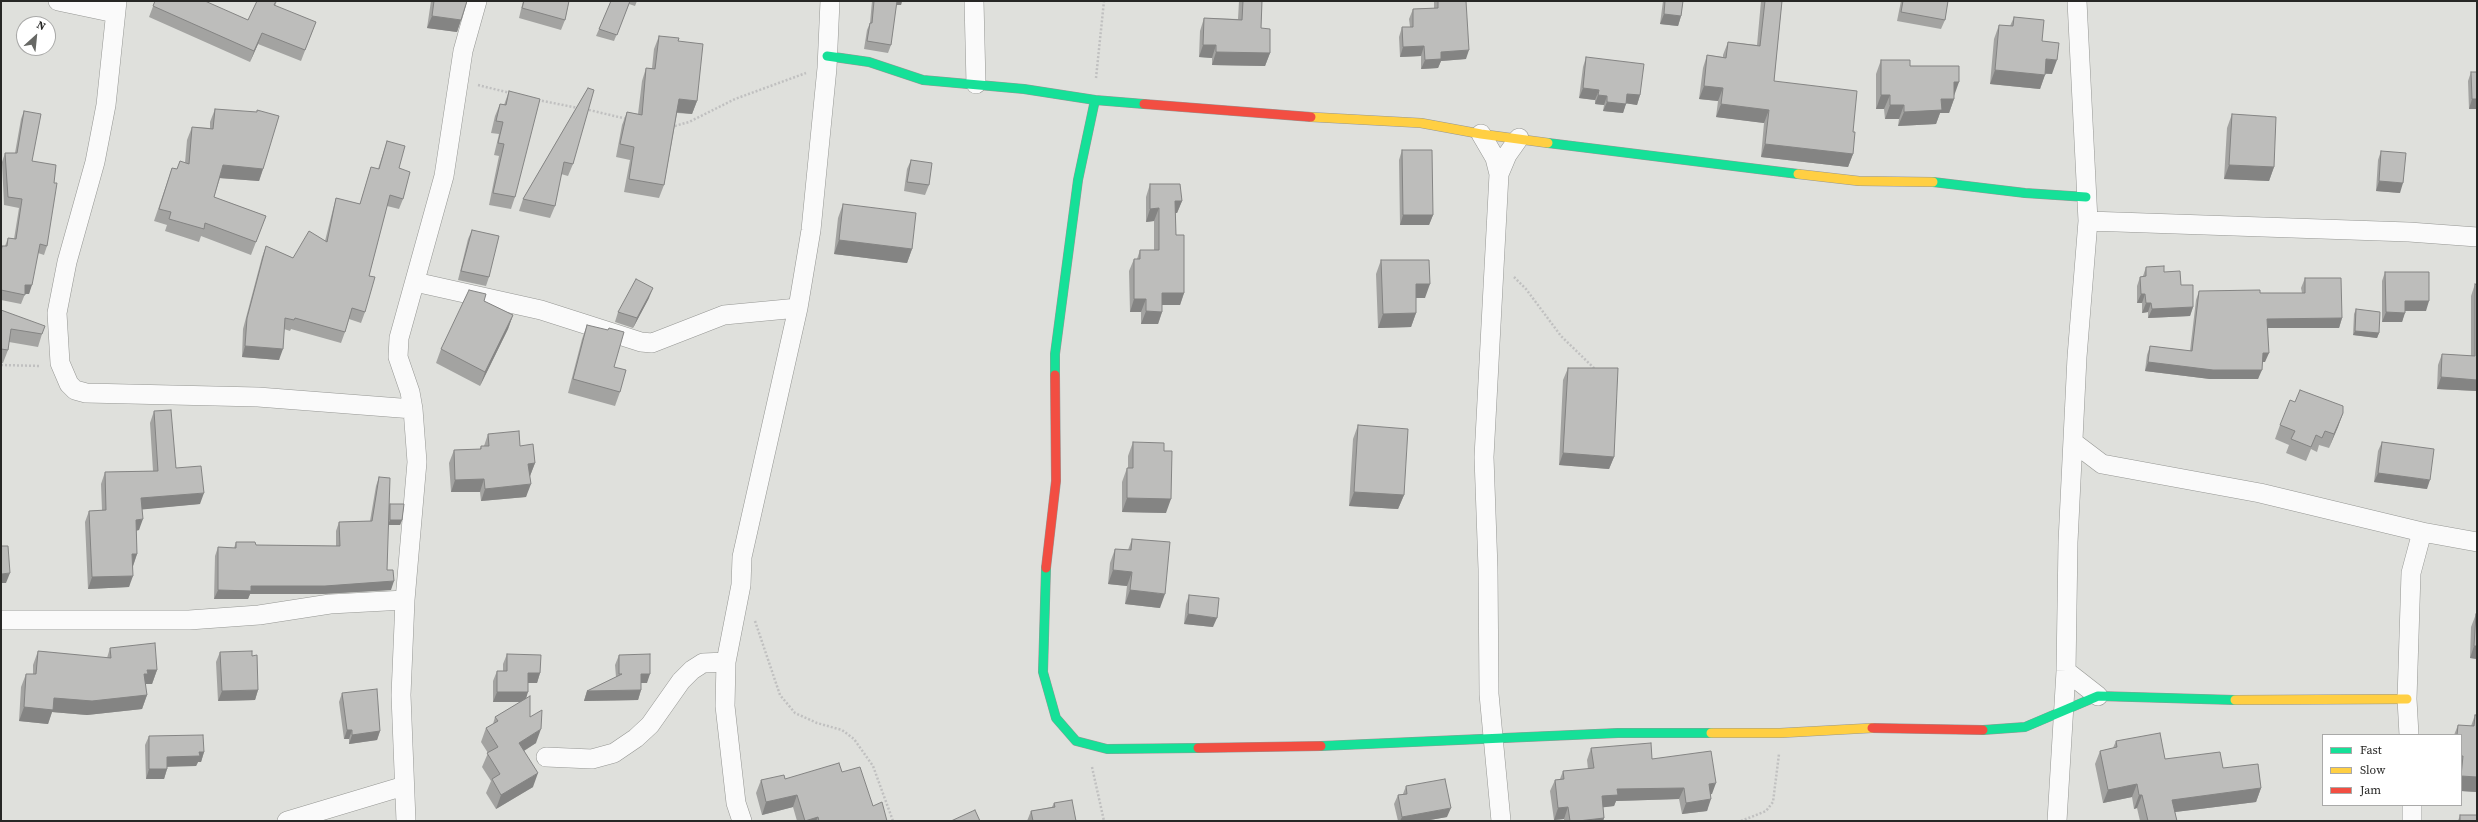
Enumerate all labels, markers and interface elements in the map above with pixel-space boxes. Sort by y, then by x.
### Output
north arrow [16,16,56,56]
text: N [34,17,48,34]
legend [2322,734,2462,806]
text: Fast [2360,742,2382,758]
text: Slow [2360,762,2385,778]
text: Jam [2360,782,2381,798]

